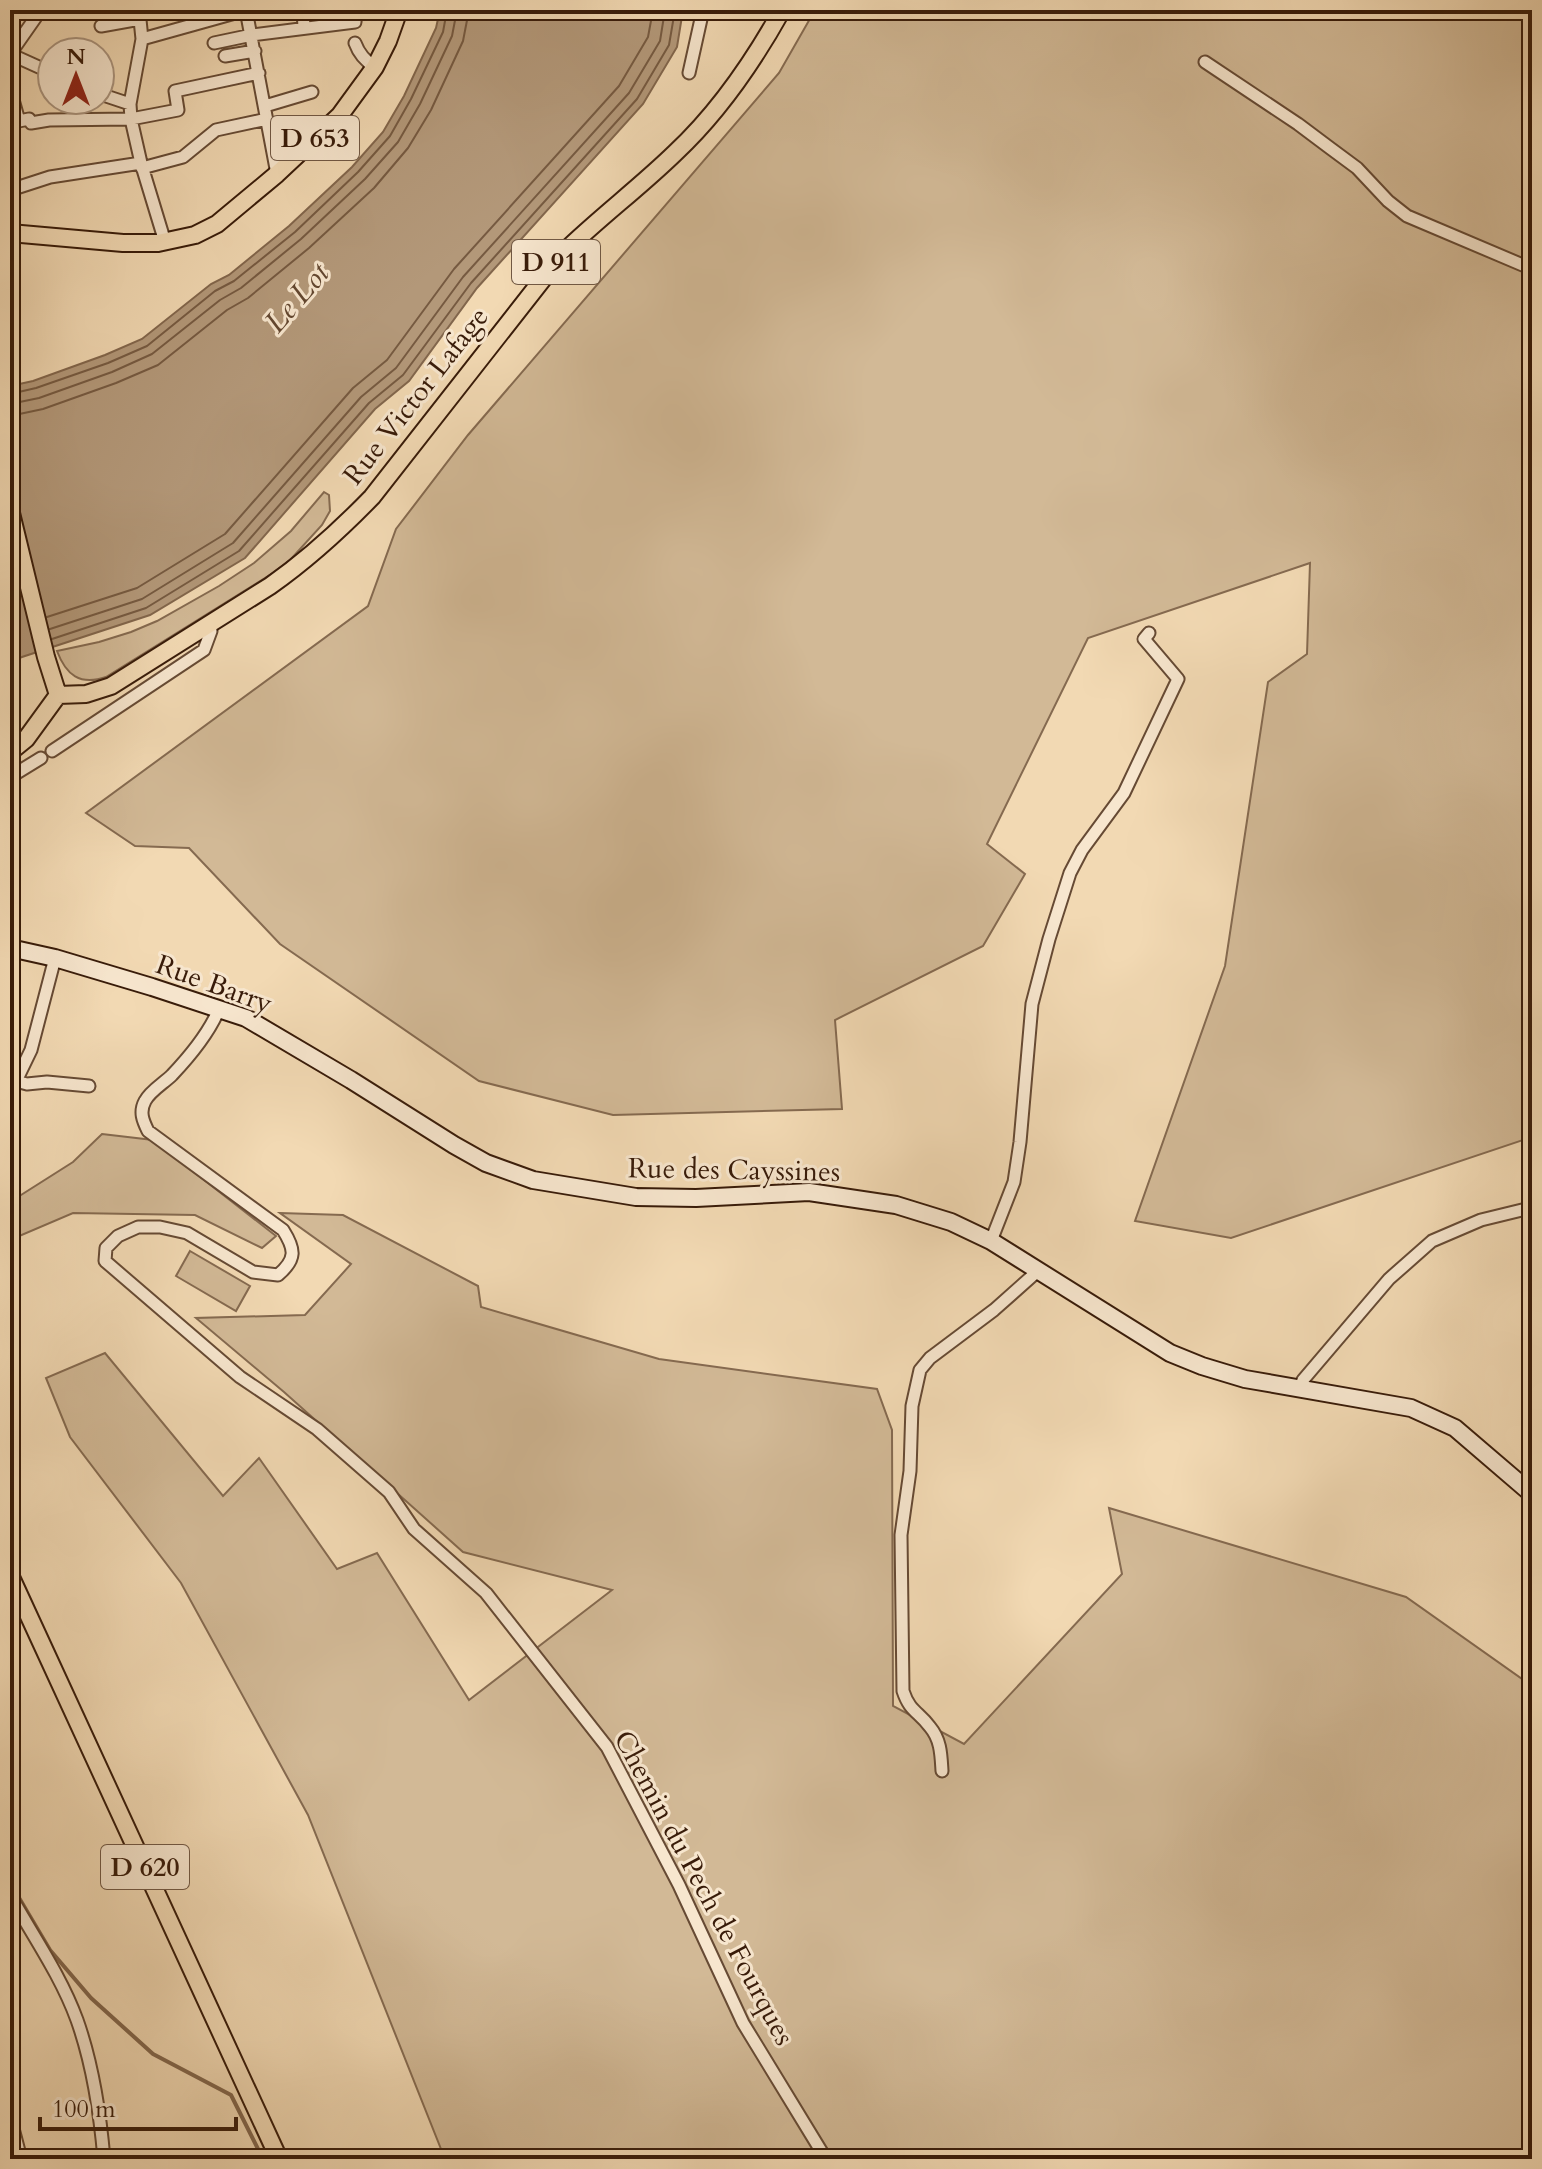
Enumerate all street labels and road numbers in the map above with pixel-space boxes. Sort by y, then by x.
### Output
road number: D 653 [271,116,359,160]
road number: D 911 [512,240,600,284]
street label: Rue Victor Lafage [335,299,497,493]
street label: Rue Barry [150,945,278,1023]
street label: Rue des Cayssines [627,1149,841,1191]
street label: Chemin du Pech de Fourques [605,1724,803,2052]
road number: D 620 [101,1845,189,1889]

